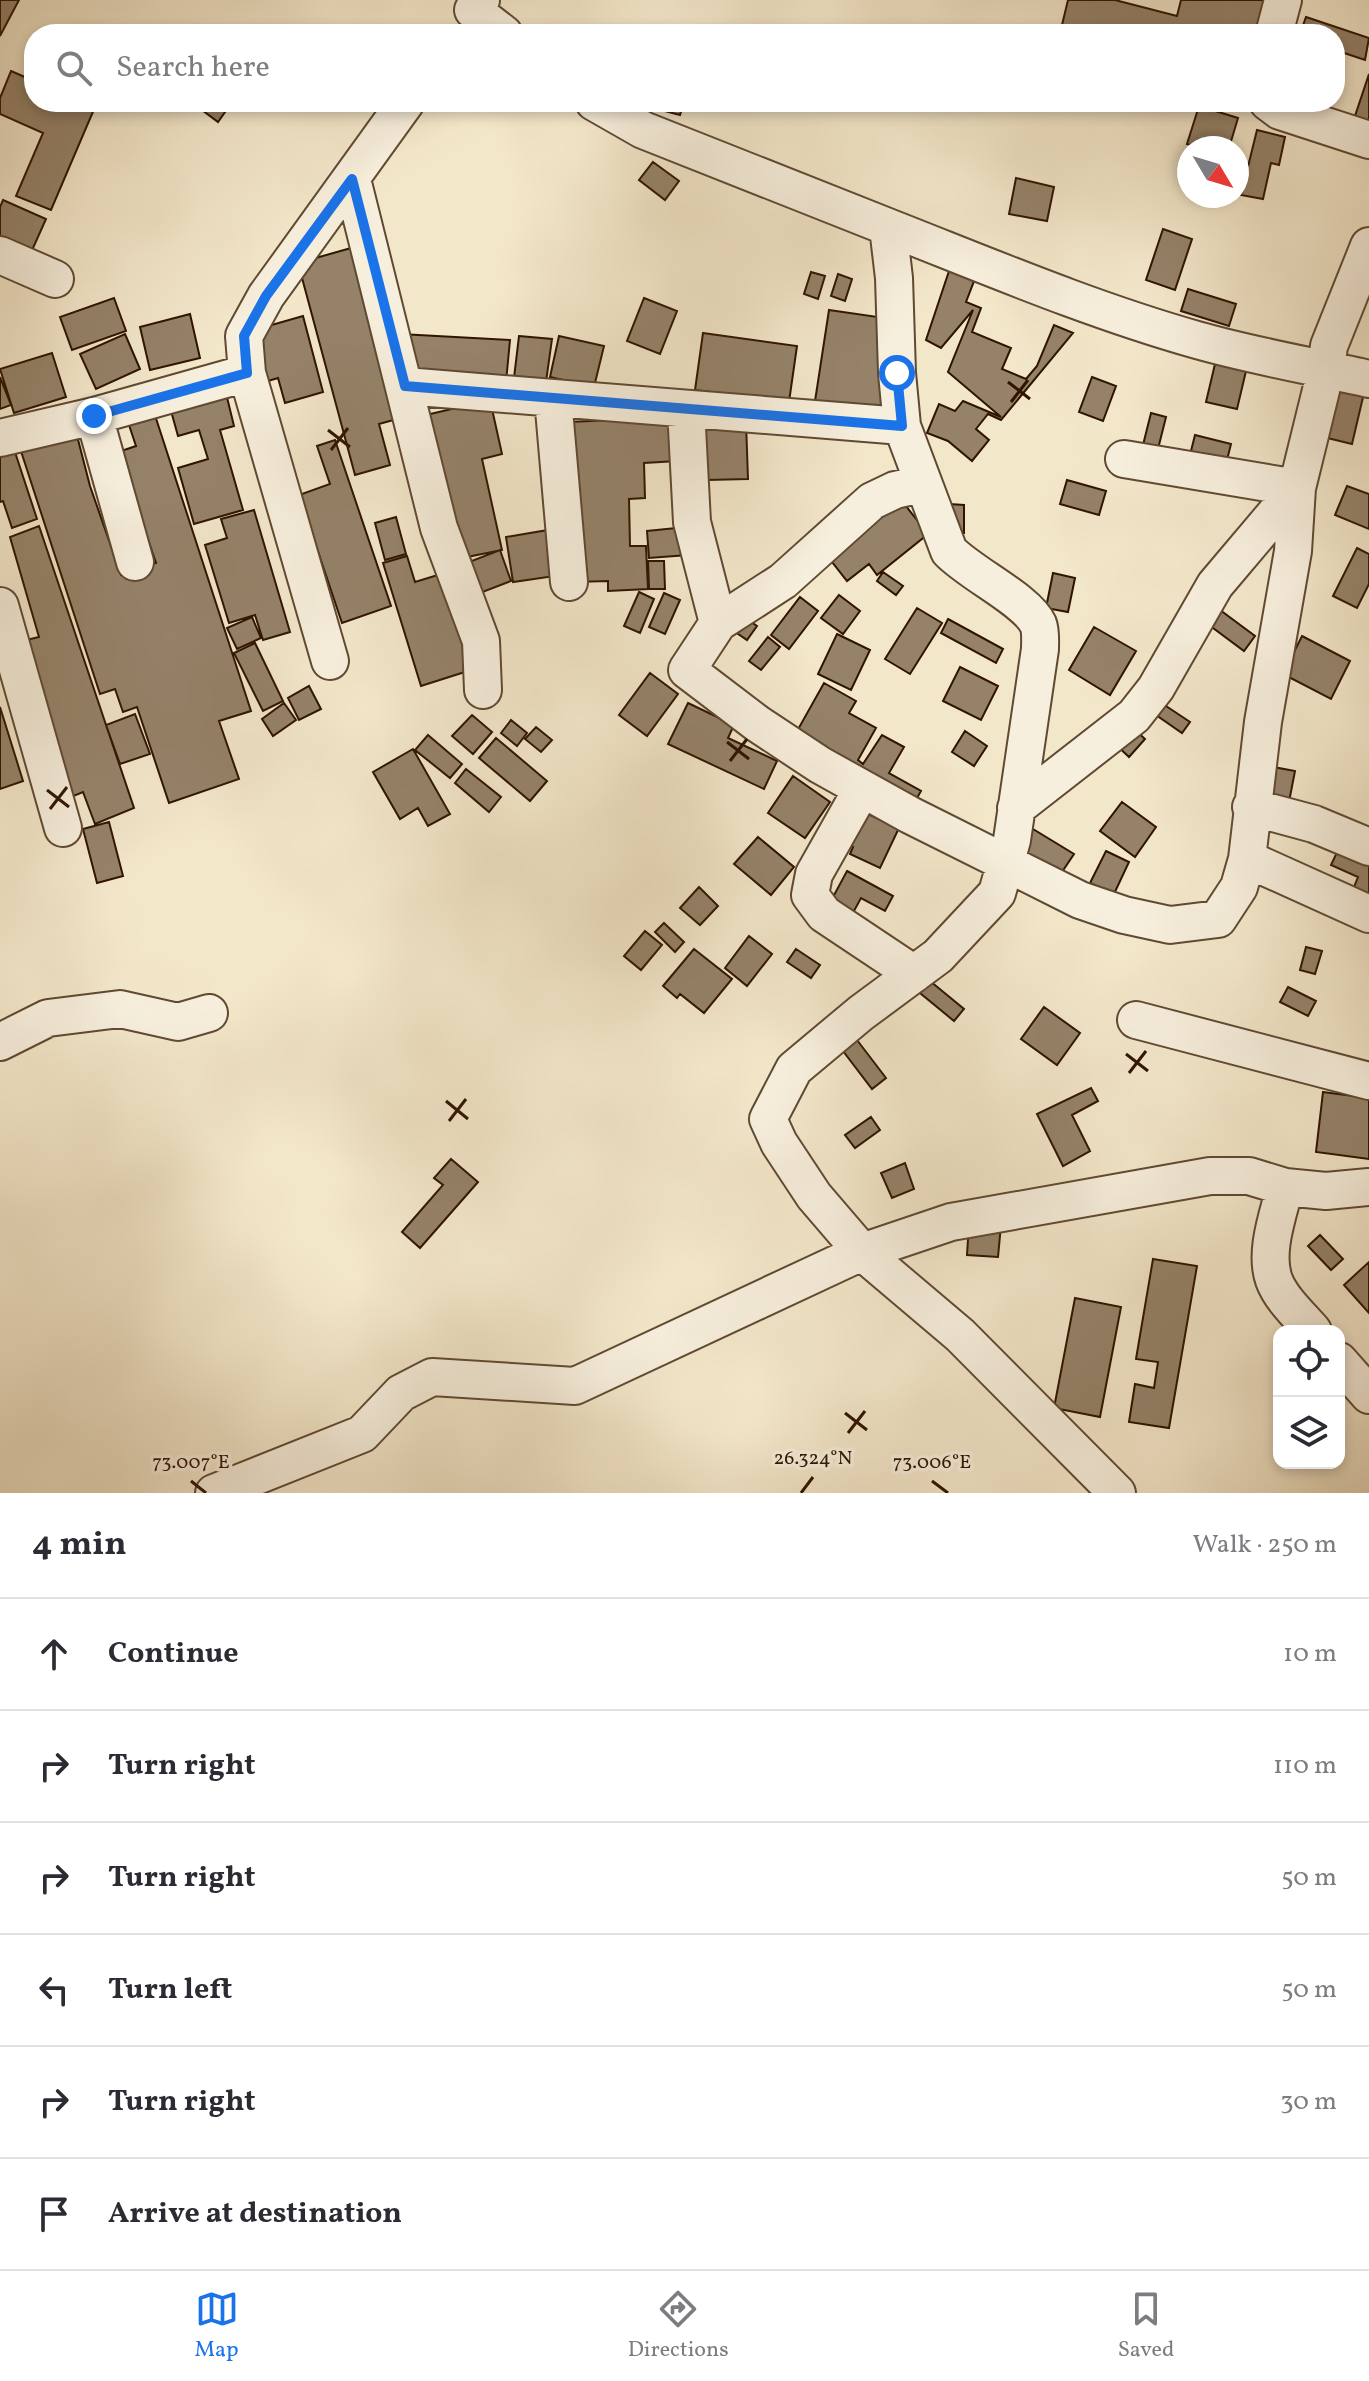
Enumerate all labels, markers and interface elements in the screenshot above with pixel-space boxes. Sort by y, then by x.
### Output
search box [24,24,1345,112]
icon: search [52,46,96,90]
text: Search here [116,47,270,89]
north arrow [1177,136,1249,208]
route start [879,355,915,391]
route end [76,398,112,434]
map controls [1273,1325,1345,1469]
button: locate [1273,1325,1345,1397]
button: layers [1273,1397,1345,1469]
text: 26.324°N [774,1445,853,1473]
text: 73.007°E [152,1449,230,1477]
text: 73.006°E [893,1449,971,1477]
text: 4 min [32,1522,127,1569]
text: Walk · 250 m [1193,1527,1337,1563]
icon: ahead [32,1632,76,1676]
text: Continue [108,1633,239,1675]
text: 10 m [1283,1636,1337,1672]
icon: right [32,1744,76,1788]
text: Turn right [108,1745,256,1787]
text: 110 m [1273,1748,1337,1784]
icon: right [32,1856,76,1900]
text: Turn right [108,1857,256,1899]
text: 50 m [1281,1860,1337,1896]
icon: left [32,1968,76,2012]
text: Turn left [108,1969,232,2011]
text: 50 m [1281,1972,1337,2008]
icon: right [32,2080,76,2124]
text: Turn right [108,2081,256,2123]
text: 30 m [1280,2084,1337,2120]
icon: arrive [32,2192,76,2236]
text: Arrive at destination [108,2193,402,2235]
tab: Map [195,2287,239,2366]
tab: Directions [628,2287,729,2366]
tab: Saved [1118,2287,1174,2366]

